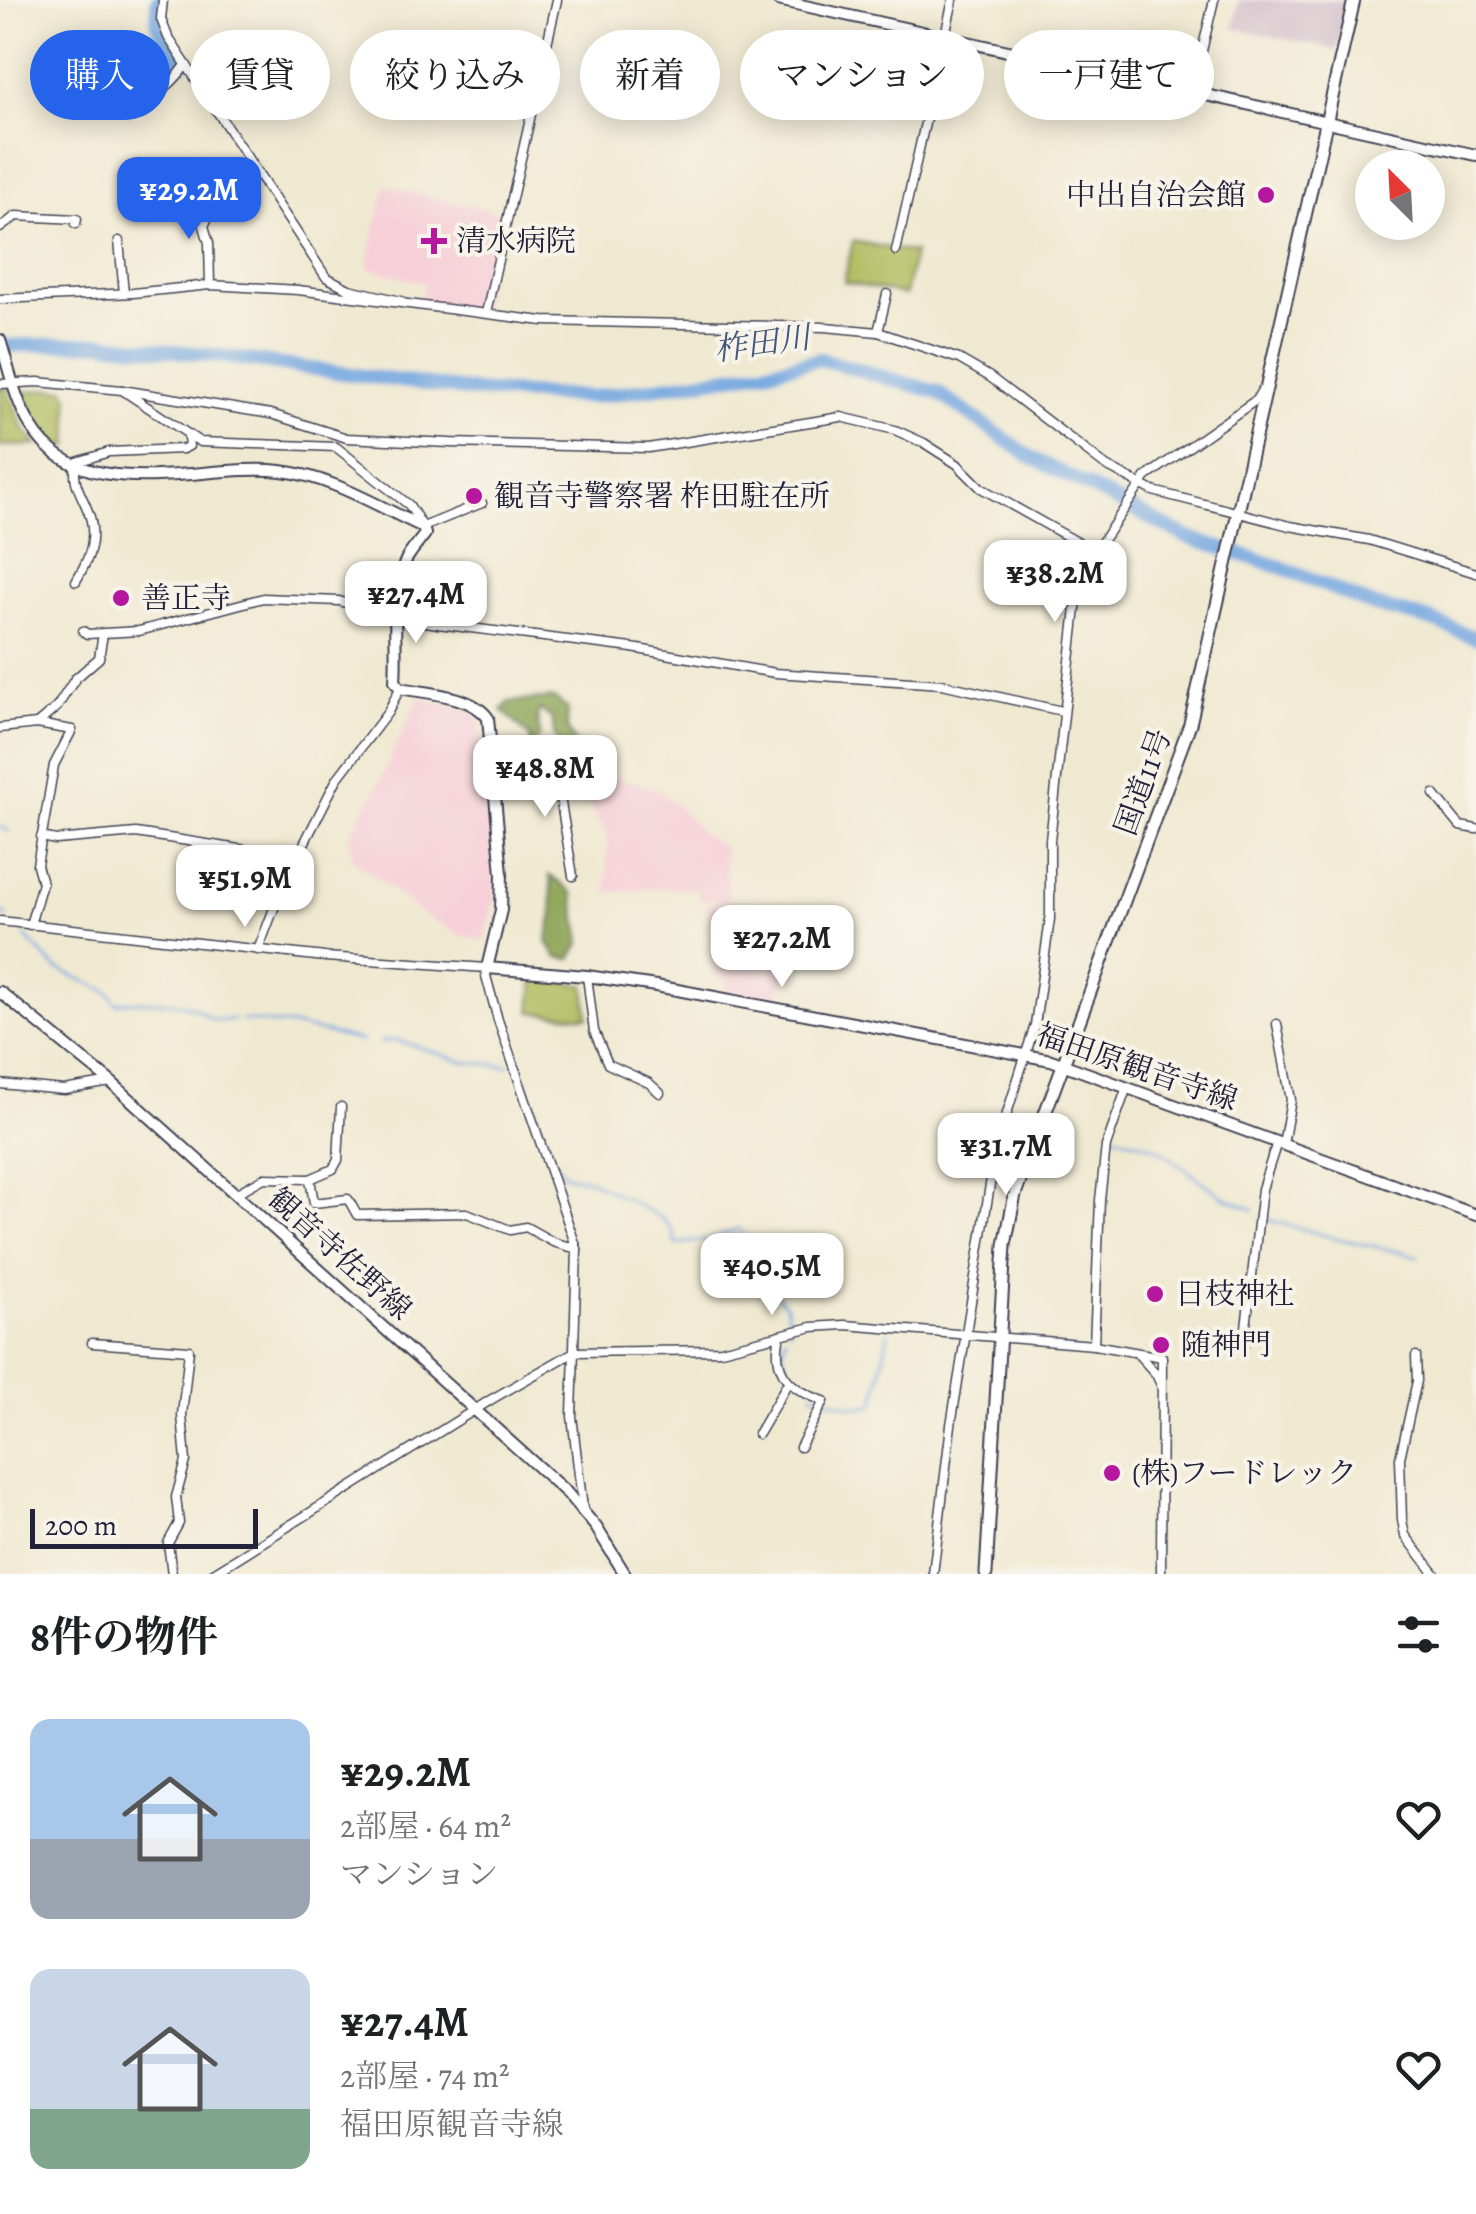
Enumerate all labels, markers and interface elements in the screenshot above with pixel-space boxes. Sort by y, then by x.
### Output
chip: 購入 [30,30,170,120]
chip: 賃貸 [190,30,330,120]
chip: 絞り込み [350,30,560,120]
chip: 新着 [580,30,720,120]
chip: マンション [740,30,984,120]
chip: 一戸建て [1004,30,1214,120]
north arrow [1355,150,1445,240]
map controls [1355,150,1445,240]
pin: ¥29.2M [108,157,270,242]
text: ¥29.2M [139,167,239,211]
place label: 中出自治会館 [1066,175,1246,215]
marker: 中出自治会館 [1255,184,1277,206]
place label: 清水病院 [456,221,576,261]
marker: 清水病院 [421,228,447,254]
water label: 柞田川 [711,314,816,371]
place label: 観音寺警察署 柞田駐在所 [494,476,830,516]
marker: 観音寺警察署 柞田駐在所 [463,485,485,507]
pin: ¥38.2M [974,540,1136,625]
text: ¥38.2M [1006,550,1104,594]
pin: ¥27.4M [335,561,497,646]
text: ¥27.4M [367,571,465,615]
place label: 善正寺 [141,578,231,618]
marker: 善正寺 [110,587,132,609]
street label: 国道11号 [1105,723,1181,841]
pin: ¥48.8M [464,735,626,820]
text: ¥48.8M [495,745,595,789]
pin: ¥51.9M [164,845,326,930]
text: ¥51.9M [198,855,292,899]
pin: ¥27.2M [701,905,863,990]
text: ¥27.2M [733,915,831,959]
street label: 福田原観音寺線 [1031,1014,1243,1120]
pin: ¥31.7M [925,1113,1087,1198]
text: ¥31.7M [960,1123,1052,1167]
street label: 観音寺佐野線 [260,1179,420,1329]
pin: ¥40.5M [691,1233,853,1318]
text: ¥40.5M [723,1243,821,1287]
place label: 日枝神社 [1175,1274,1295,1314]
marker: 日枝神社 [1144,1283,1166,1305]
place label: 随神門 [1181,1325,1271,1365]
marker: 随神門 [1150,1334,1172,1356]
place label: (株)フードレック [1132,1453,1357,1493]
marker: (株)フードレック [1101,1462,1123,1484]
scale bar [30,1504,258,1548]
text: 200 m [45,1507,117,1545]
icon: filters [1391,1607,1446,1662]
text: 8件の物件 [30,1608,218,1665]
text: ¥29.2M [340,1743,471,1800]
icon: home [110,1759,230,1879]
icon: heart [1391,1792,1446,1847]
text: 2部屋 · 64 m² [340,1804,511,1848]
text: マンション [340,1852,499,1896]
text: ¥27.4M [340,1993,469,2050]
icon: home [110,2009,230,2129]
icon: heart [1391,2042,1446,2097]
text: 2部屋 · 74 m² [340,2054,510,2098]
text: 福田原観音寺線 [340,2102,564,2146]

